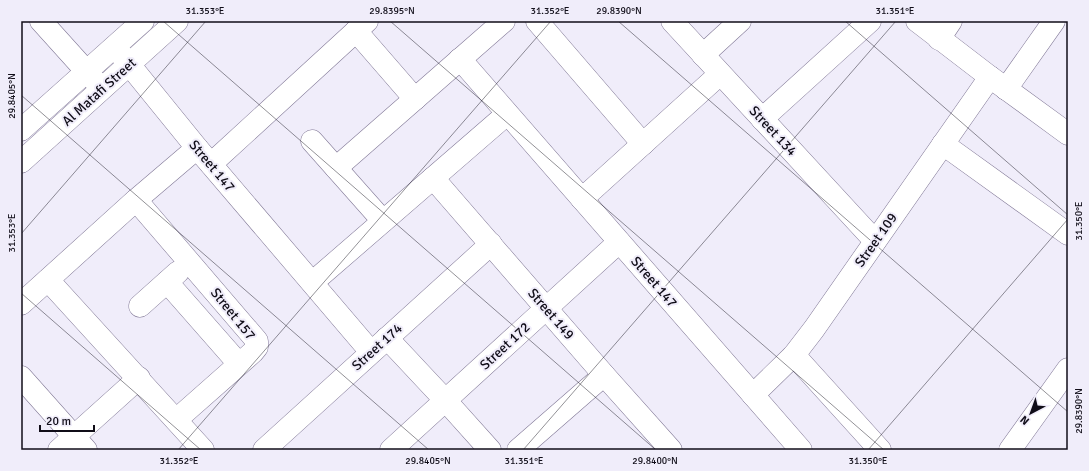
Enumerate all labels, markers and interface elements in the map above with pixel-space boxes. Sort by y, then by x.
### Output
text: 31.353°E [186,5,225,17]
text: 29.8395°N [369,5,415,17]
text: 31.352°E [531,5,570,17]
text: 29.8390°N [596,5,642,17]
text: 31.351°E [876,5,915,17]
street label: Al Matafi Street [59,54,140,130]
text: 29.8405°N [6,73,18,119]
street label: Street 134 [746,102,801,160]
street label: Street 147 [185,137,239,195]
text: 31.350°E [1073,201,1085,241]
street label: Street 109 [851,210,901,270]
text: 31.353°E [6,213,18,253]
street label: Street 147 [627,253,681,311]
street label: Street 157 [207,284,259,344]
street label: Street 149 [524,285,578,343]
street label: Street 172 [476,319,534,373]
street label: Street 174 [348,320,406,374]
text: 29.8390°N [1073,388,1085,434]
north arrow [1011,393,1051,433]
scale bar [40,407,94,433]
text: N [1018,413,1032,428]
text: 20 m [46,414,71,429]
text: 31.352°E [160,455,199,467]
text: 29.8405°N [405,455,451,467]
text: 31.351°E [505,455,544,467]
text: 29.8400°N [632,455,678,467]
text: 31.350°E [849,455,888,467]

